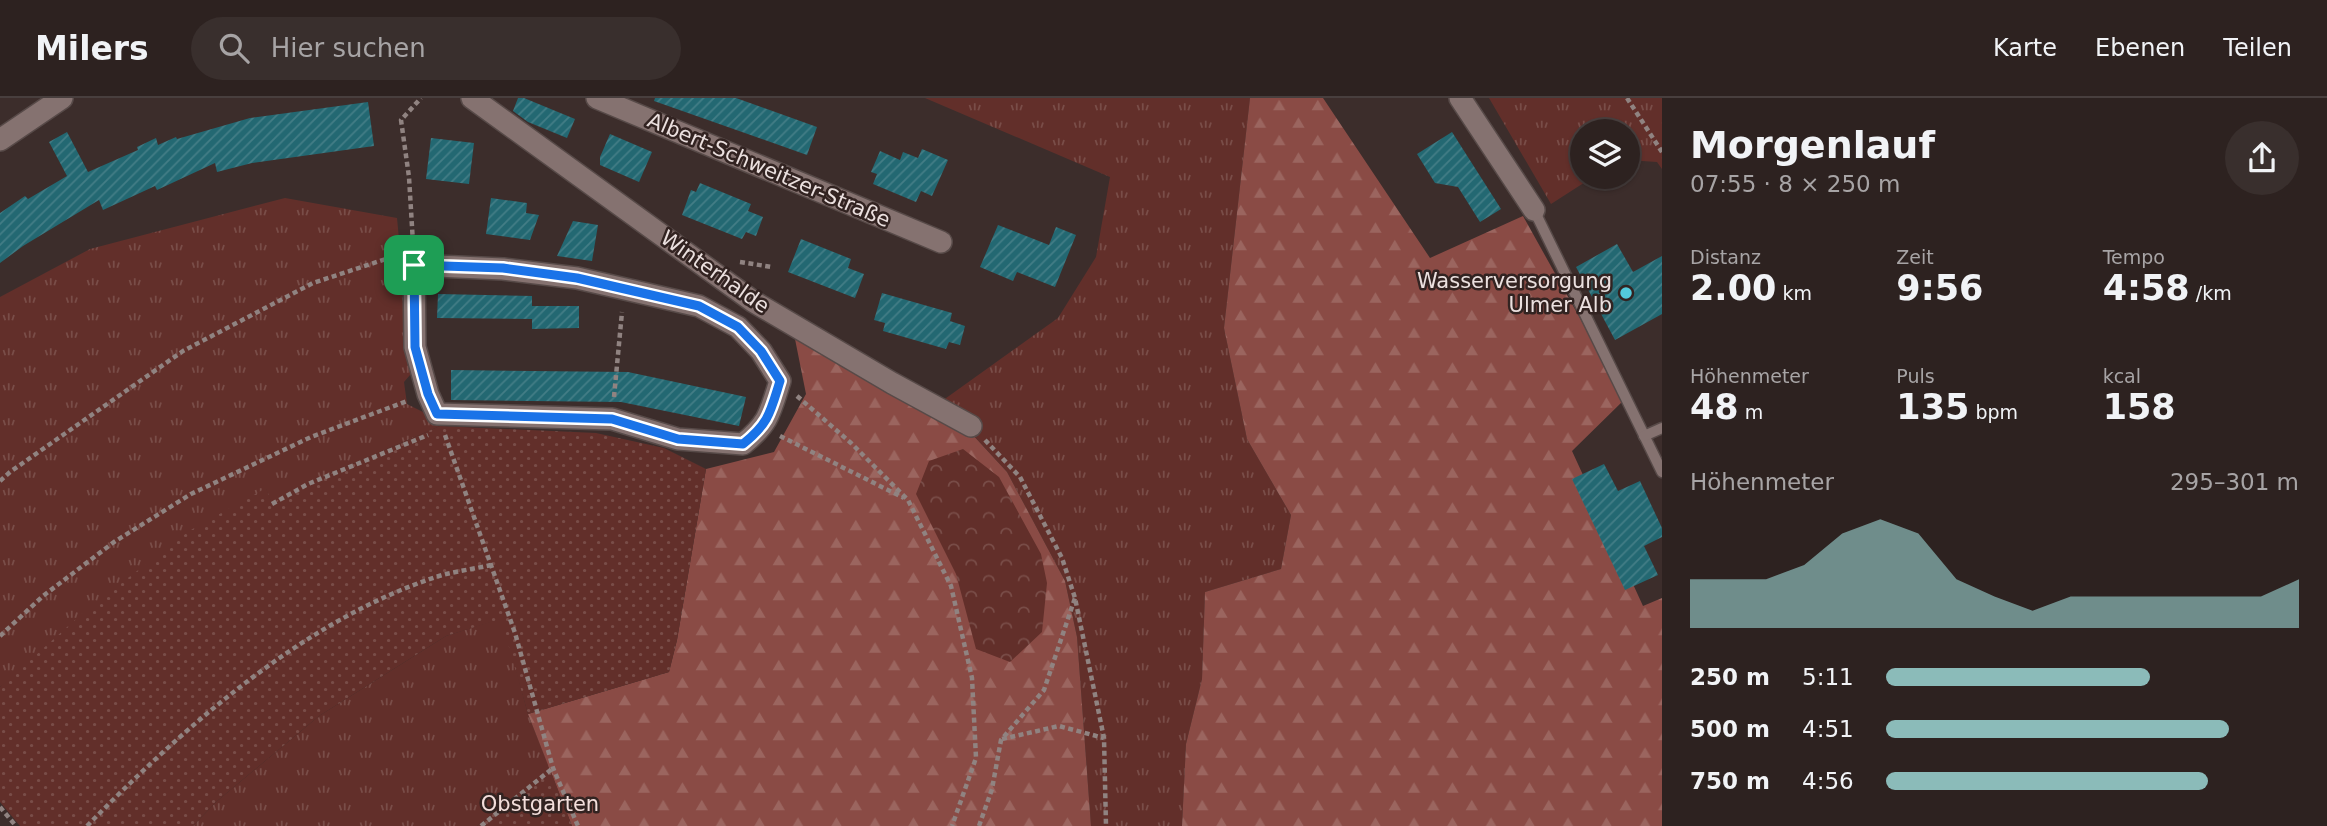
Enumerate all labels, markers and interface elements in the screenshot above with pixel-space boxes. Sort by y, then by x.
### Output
search box [191,17,681,80]
text: Milers [35,29,149,68]
icon: search [215,29,253,67]
text: Hier suchen [271,33,426,63]
text: Karte [1993,34,2057,62]
text: Ebenen [2095,34,2185,62]
text: Teilen [2223,34,2292,62]
street label: Albert-Schweitzer-Straße [644,108,894,232]
map controls [1570,119,1640,189]
button: layers [1570,119,1640,189]
button: share [2225,121,2299,195]
text: Morgenlauf [1690,123,1935,167]
text: 07:55 · 8 × 250 m [1690,171,1900,197]
street label: Winterhalde [656,226,774,318]
pin [384,235,444,295]
icon: arrive [395,246,433,284]
text: Distanz [1690,246,1761,268]
text: Zeit [1896,246,1934,268]
text: Tempo [2103,246,2165,268]
text: 2.00 [1690,268,1776,308]
text: 9:56 [1896,268,1983,308]
text: 4:58 [2103,268,2190,308]
place label: Wasserversorgung Ulmer Alb [1417,269,1612,317]
text: km [1776,282,1812,304]
text: /km [2190,282,2232,304]
marker: Wasserversorgung Ulmer Alb [1618,285,1634,301]
text: Höhenmeter [1690,365,1809,387]
text: Puls [1896,365,1935,387]
text: kcal [2103,365,2141,387]
text: 48 [1690,387,1739,427]
text: 135 [1896,387,1969,427]
text: 158 [2103,387,2176,427]
text: m [1739,401,1763,423]
text: bpm [1969,401,2018,423]
text: Höhenmeter [1690,469,1834,495]
text: 295–301 m [2170,469,2299,495]
text: 250 m [1690,664,1770,690]
text: 5:11 [1802,664,1854,690]
text: 500 m [1690,716,1770,742]
text: 4:51 [1802,716,1854,742]
text: 750 m [1690,768,1770,794]
text: 4:56 [1802,768,1854,794]
park label: Obstgarten [481,792,599,816]

